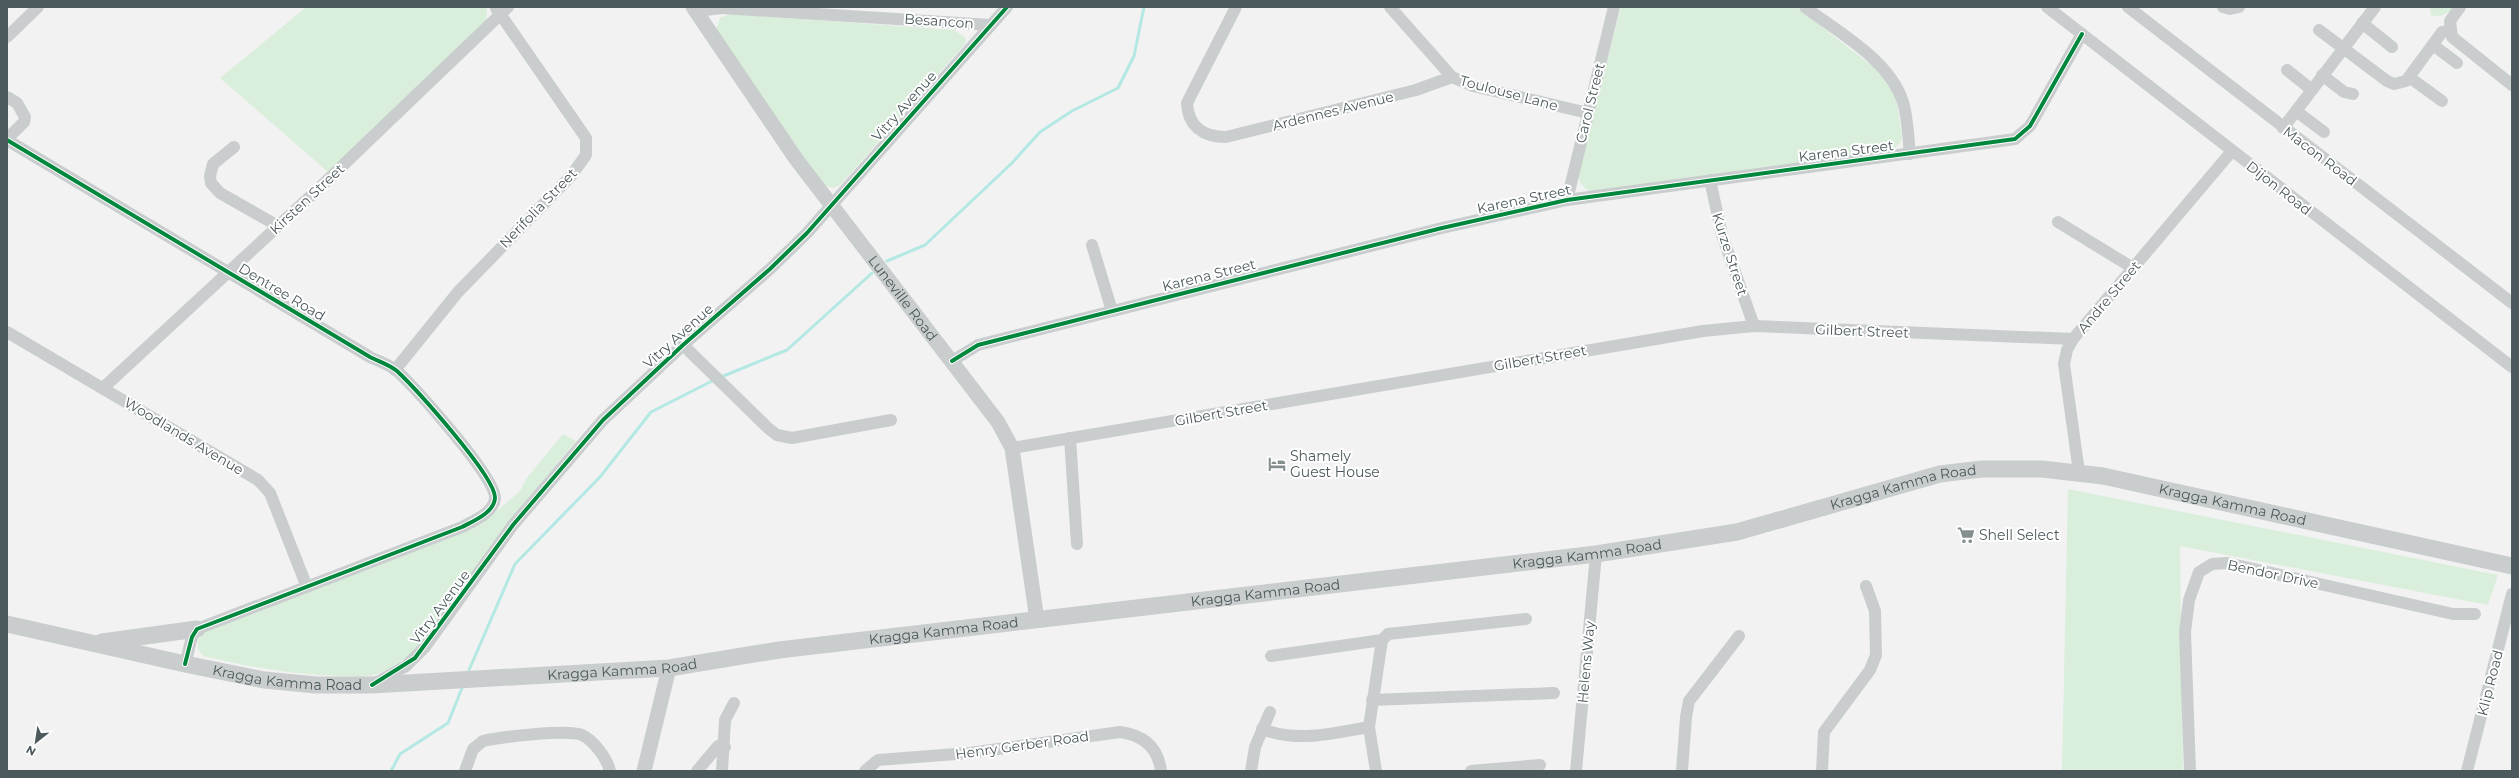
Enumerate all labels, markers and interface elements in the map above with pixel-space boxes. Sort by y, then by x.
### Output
street label: Besancon [904,10,974,32]
street label: Carol Street [1571,61,1609,145]
street label: Vitry Avenue [868,67,940,145]
street label: Toulouse Lane [1458,71,1560,115]
street label: Ardennes Avenue [1271,87,1395,135]
street label: Macon Road [2279,122,2361,190]
street label: Karena Street [1797,136,1895,166]
street label: Dijon Road [2243,157,2315,219]
street label: Kirsten Street [266,160,348,238]
street label: Nerifolia Street [495,164,581,252]
street label: Karena Street [1475,180,1573,218]
street label: Kurze Street [1708,210,1752,298]
street label: Luneville Road [864,252,941,344]
street label: Karena Street [1160,255,1258,295]
street label: Andre Street [2074,257,2145,337]
street label: Dentree Road [235,259,329,325]
street label: Vitry Avenue [639,300,717,372]
street label: Gilbert Street [1815,320,1909,342]
street label: Gilbert Street [1492,341,1588,375]
street label: Woodlands Avenue [121,393,247,479]
street label: Gilbert Street [1173,396,1269,430]
place label: Shamely Guest House [1290,447,1380,481]
hotel icon: Shamely Guest House [1267,454,1287,474]
street label: Kragga Kamma Road [1828,461,1977,514]
street label: Kragga Kamma Road [2157,480,2308,529]
supermarket icon: Shell Select [1956,525,1976,545]
place label: Shell Select [1979,526,2060,544]
street label: Kragga Kamma Road [1511,535,1663,573]
street label: Bendor Drive [2226,556,2320,592]
street label: Vitry Avenue [406,566,474,648]
street label: Kragga Kamma Road [1190,575,1341,611]
street label: Kragga Kamma Road [868,613,1019,648]
street label: Helens Way [1573,620,1599,704]
street label: Klip Road [2473,648,2507,718]
street label: Kragga Kamma Road [547,655,699,684]
street label: Kragga Kamma Road [211,661,362,694]
north arrow [16,722,56,762]
street label: Henry Gerber Road [954,727,1090,763]
text: N [24,742,38,759]

